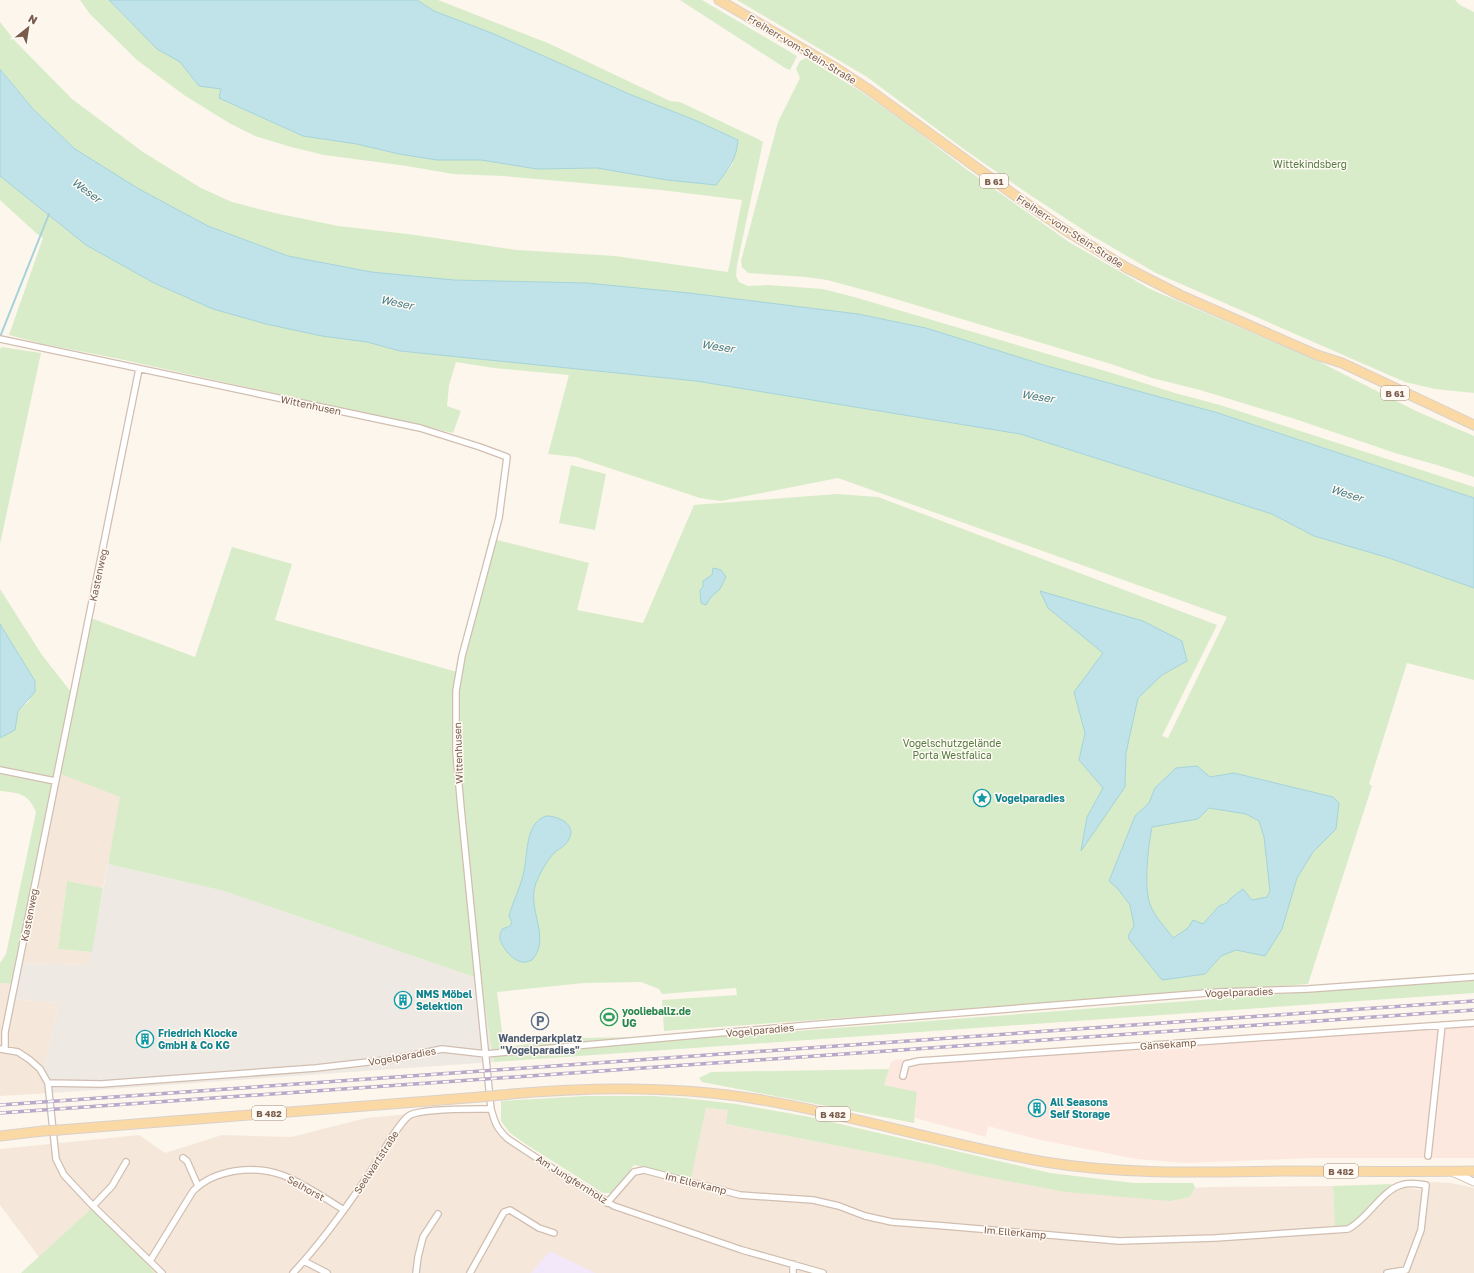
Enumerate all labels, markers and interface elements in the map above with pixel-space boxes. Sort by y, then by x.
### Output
north arrow [8,8,48,48]
text: N [26,11,40,27]
street label: Freiherr-vom-Stein-Straße [745,12,859,86]
park label: Wittekindsberg [1273,158,1347,170]
road number: B 61 [980,174,1008,188]
water label: Weser [70,175,105,206]
street label: Freiherr-vom-Stein-Straße [1014,192,1126,270]
water label: Weser [380,292,416,312]
water label: Weser [701,337,737,355]
road number: B 61 [1381,386,1409,400]
water label: Weser [1021,387,1057,405]
street label: Wittenhusen [280,393,342,417]
water label: Weser [1329,482,1366,505]
street label: Kastenweg [87,548,109,602]
street label: Wittenhusen [451,722,465,784]
park label: Vogelschutzgelände Porta Westfalica [903,737,1001,761]
place icon: Vogelparadies [972,788,992,808]
place label: Vogelparadies [995,792,1065,804]
street label: Kastenweg [18,888,40,942]
street label: Vogelparadies [1205,985,1273,999]
place label: NMS Möbel Selektion [416,988,473,1012]
building icon: NMS Möbel Selektion [393,990,413,1010]
place label: yoolieballz.de UG [622,1005,691,1029]
sports icon: yoolieballz.de UG [599,1007,619,1027]
parking icon: Wanderparkplatz "Vogelparadies" [530,1011,550,1031]
street label: Vogelparadies [725,1021,795,1039]
place label: Friedrich Klocke GmbH & Co KG [158,1027,237,1051]
building icon: Friedrich Klocke GmbH & Co KG [135,1029,155,1049]
place label: Wanderparkplatz "Vogelparadies" [498,1032,582,1056]
street label: Gänsekamp [1140,1036,1196,1052]
street label: Vogelparadies [367,1044,437,1068]
place label: All Seasons Self Storage [1050,1096,1110,1120]
building icon: All Seasons Self Storage [1027,1098,1047,1118]
road number: B 482 [252,1106,286,1120]
road number: B 482 [816,1107,850,1121]
street label: Seelwartstraße [351,1128,401,1196]
street label: Am Jungfernholz [534,1152,610,1206]
road number: B 482 [1324,1164,1358,1178]
street label: Im Ellerkamp [664,1170,728,1196]
street label: Selhorst [285,1173,327,1203]
street label: Im Ellerkamp [983,1223,1047,1241]

